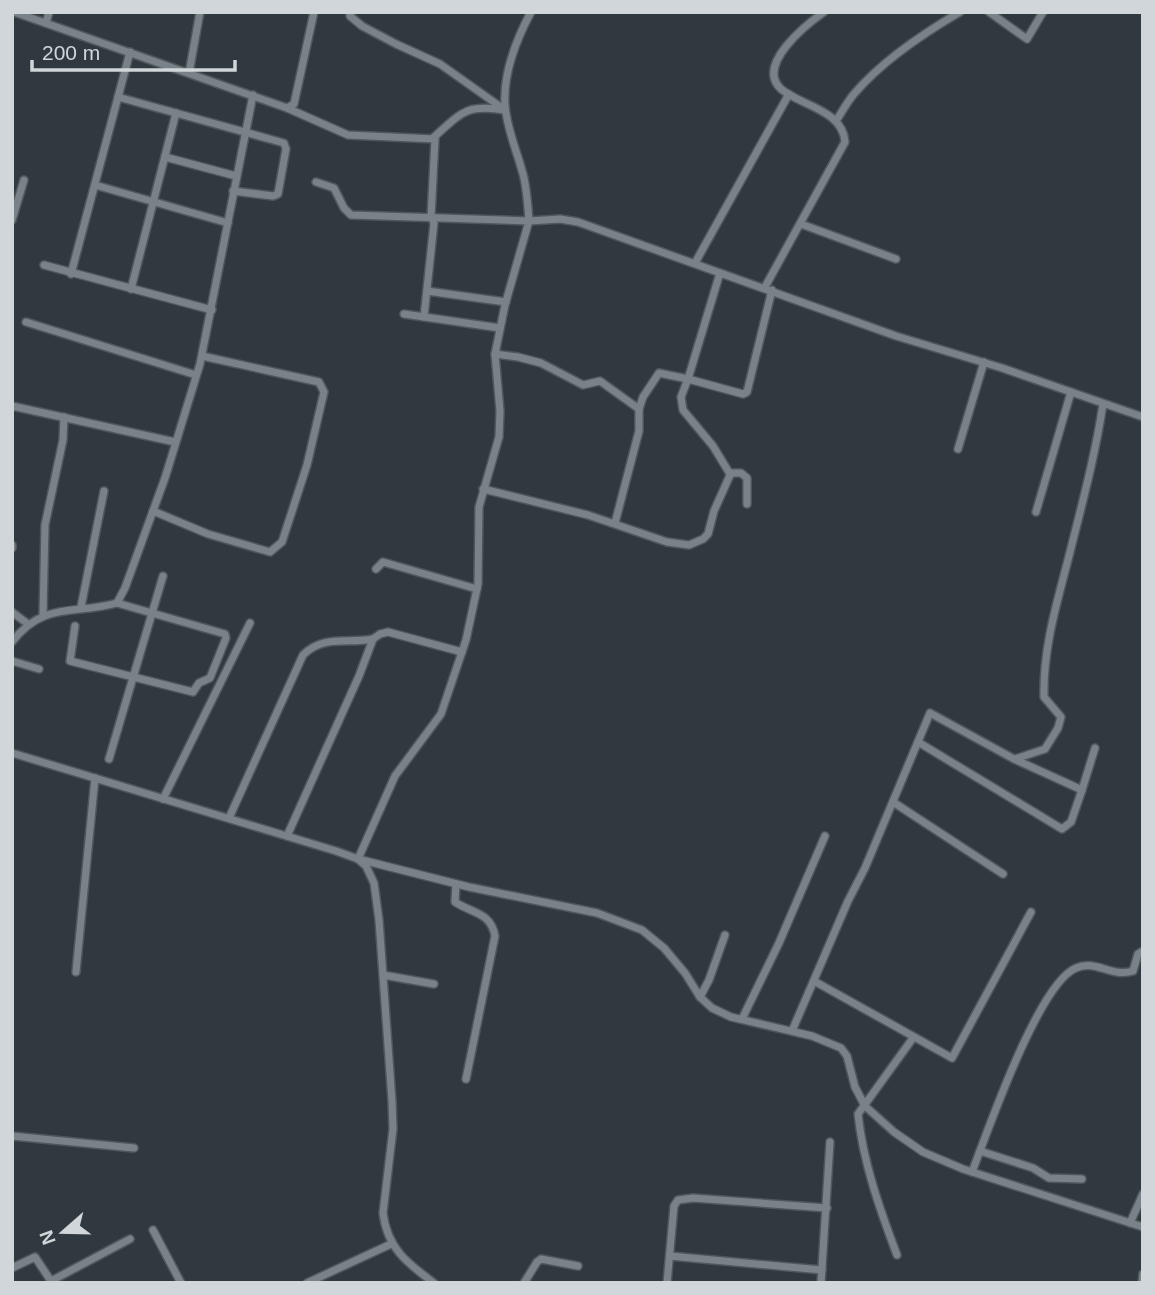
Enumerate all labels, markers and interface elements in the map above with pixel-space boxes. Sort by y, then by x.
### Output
scale bar [32,28,234,72]
text: 200 m [42,41,100,64]
north arrow [28,1197,98,1267]
text: N [35,1228,60,1248]

